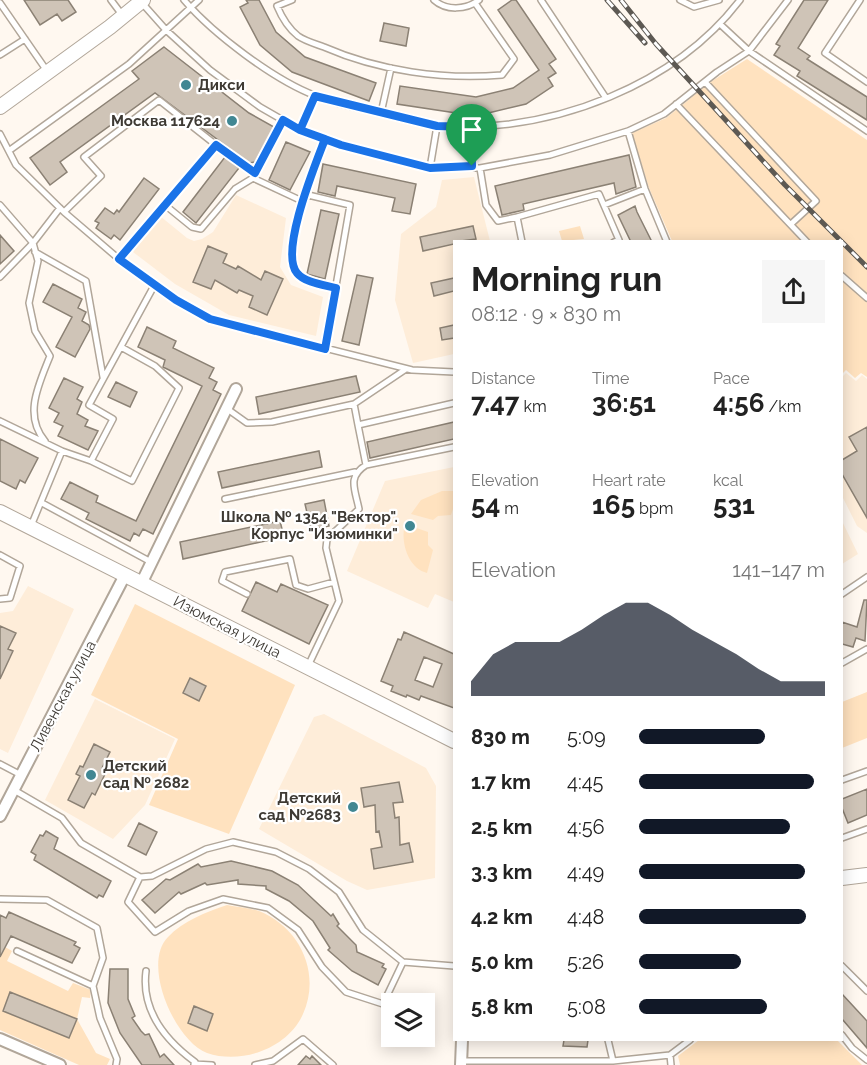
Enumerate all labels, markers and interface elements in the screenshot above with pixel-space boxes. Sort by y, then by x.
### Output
place label: Дикси [198,76,245,94]
marker: Дикси [179,78,193,92]
pin [446,104,497,166]
place label: Москва 117624 [111,112,220,130]
icon: arrive [455,113,488,146]
marker: Москва 117624 [225,114,239,128]
text: Morning run [471,260,662,299]
button: share [762,260,825,323]
text: 08:12 · 9 × 830 m [471,302,621,326]
text: Distance [471,369,535,388]
text: Time [592,369,629,388]
text: Pace [713,369,750,388]
text: 7.47 [471,388,519,418]
text: 36:51 [592,388,656,418]
text: 4:56 [713,388,764,418]
text: km [519,397,547,416]
text: /km [764,397,801,416]
text: Elevation [471,471,539,490]
text: Heart rate [592,471,666,490]
text: kcal [713,471,743,490]
text: 54 [471,490,500,520]
text: 165 [592,490,635,520]
text: 531 [713,490,755,520]
text: m [500,499,519,518]
text: bpm [635,499,674,518]
place label: Школа № 1354 "Вектор". Корпус "Изюминки" [221,508,398,543]
marker: Школа № 1354 "Вектор". Корпус "Изюминки" [403,519,417,533]
text: Elevation [471,558,556,582]
text: 141–147 m [732,558,825,582]
street label: Изюмская улица [170,592,284,662]
street label: Ливенская улица [26,637,100,755]
text: 830 m [471,725,530,749]
text: 5:09 [567,725,606,749]
place label: Детский сад № 2682 [103,757,189,792]
marker: Детский сад № 2682 [84,768,98,782]
text: 1.7 km [471,770,531,794]
text: 4:45 [567,770,604,794]
place label: Детский сад №2683 [259,789,341,824]
marker: Детский сад №2683 [346,800,360,814]
text: 2.5 km [471,815,532,839]
text: 4:56 [567,815,605,839]
text: 3.3 km [471,860,532,884]
text: 4:49 [567,860,604,884]
text: 4.2 km [471,905,533,929]
text: 4:48 [567,905,604,929]
text: 5.0 km [471,950,533,974]
text: 5:26 [567,950,604,974]
map controls [381,993,435,1047]
button: layers [381,993,435,1047]
text: 5.8 km [471,995,533,1019]
text: 5:08 [567,995,606,1019]

